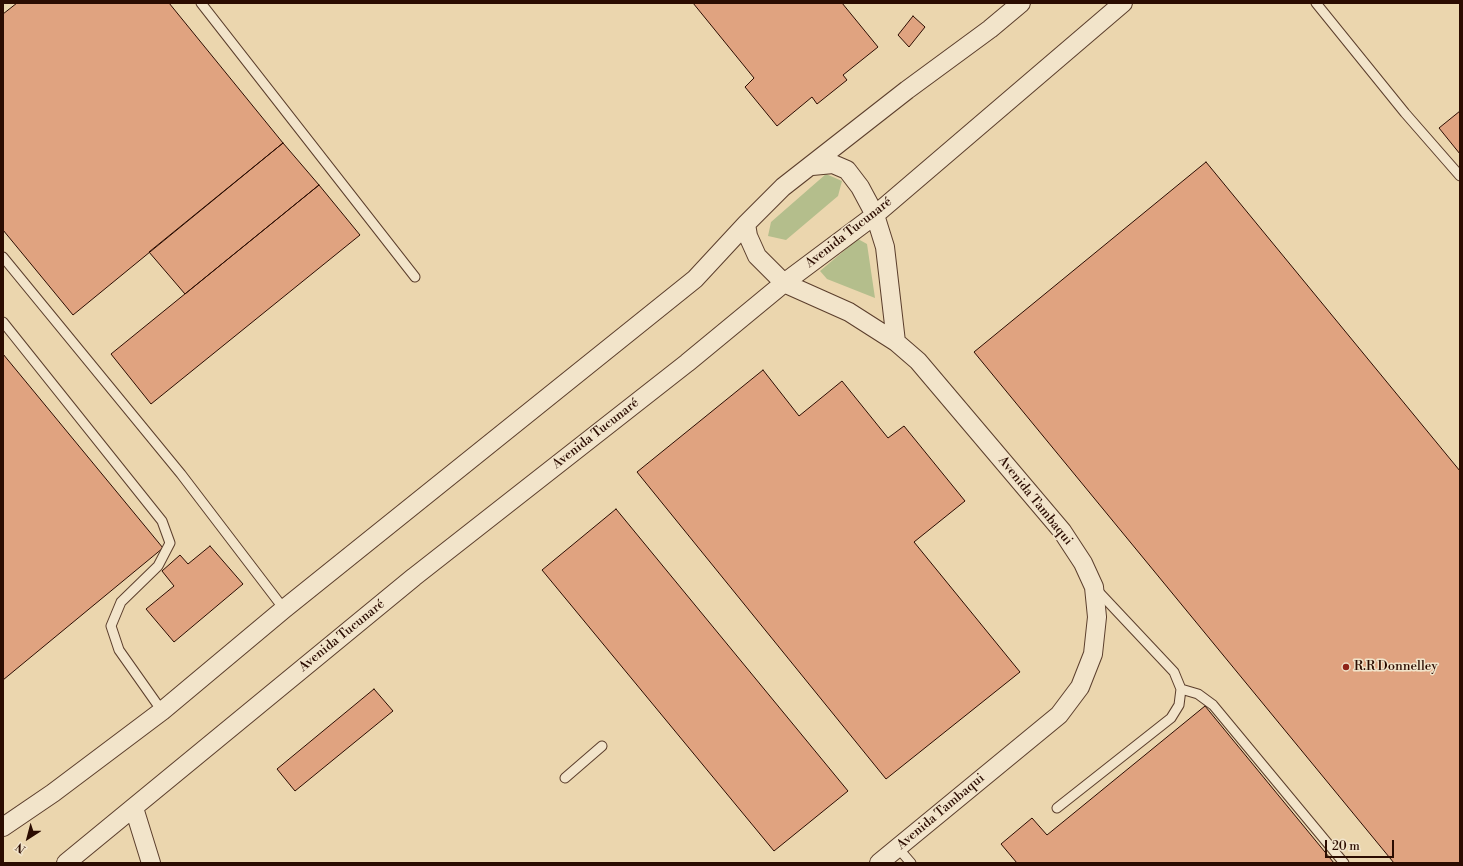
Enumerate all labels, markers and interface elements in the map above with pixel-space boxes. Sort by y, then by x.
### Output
street label: Avenida Tucunaré [803,194,895,272]
street label: Avenida Tucunaré [550,395,642,473]
street label: Avenida Tambaqui [994,453,1076,549]
street label: Avenida Tucunaré [296,597,388,675]
place label: R.R Donnelley [1354,659,1438,675]
marker: R.R Donnelley [1341,662,1351,672]
street label: Avenida Tambaqui [894,771,988,853]
north arrow [8,818,48,858]
scale bar [1327,832,1396,858]
text: N [13,839,29,856]
text: 20 m [1332,839,1360,854]

